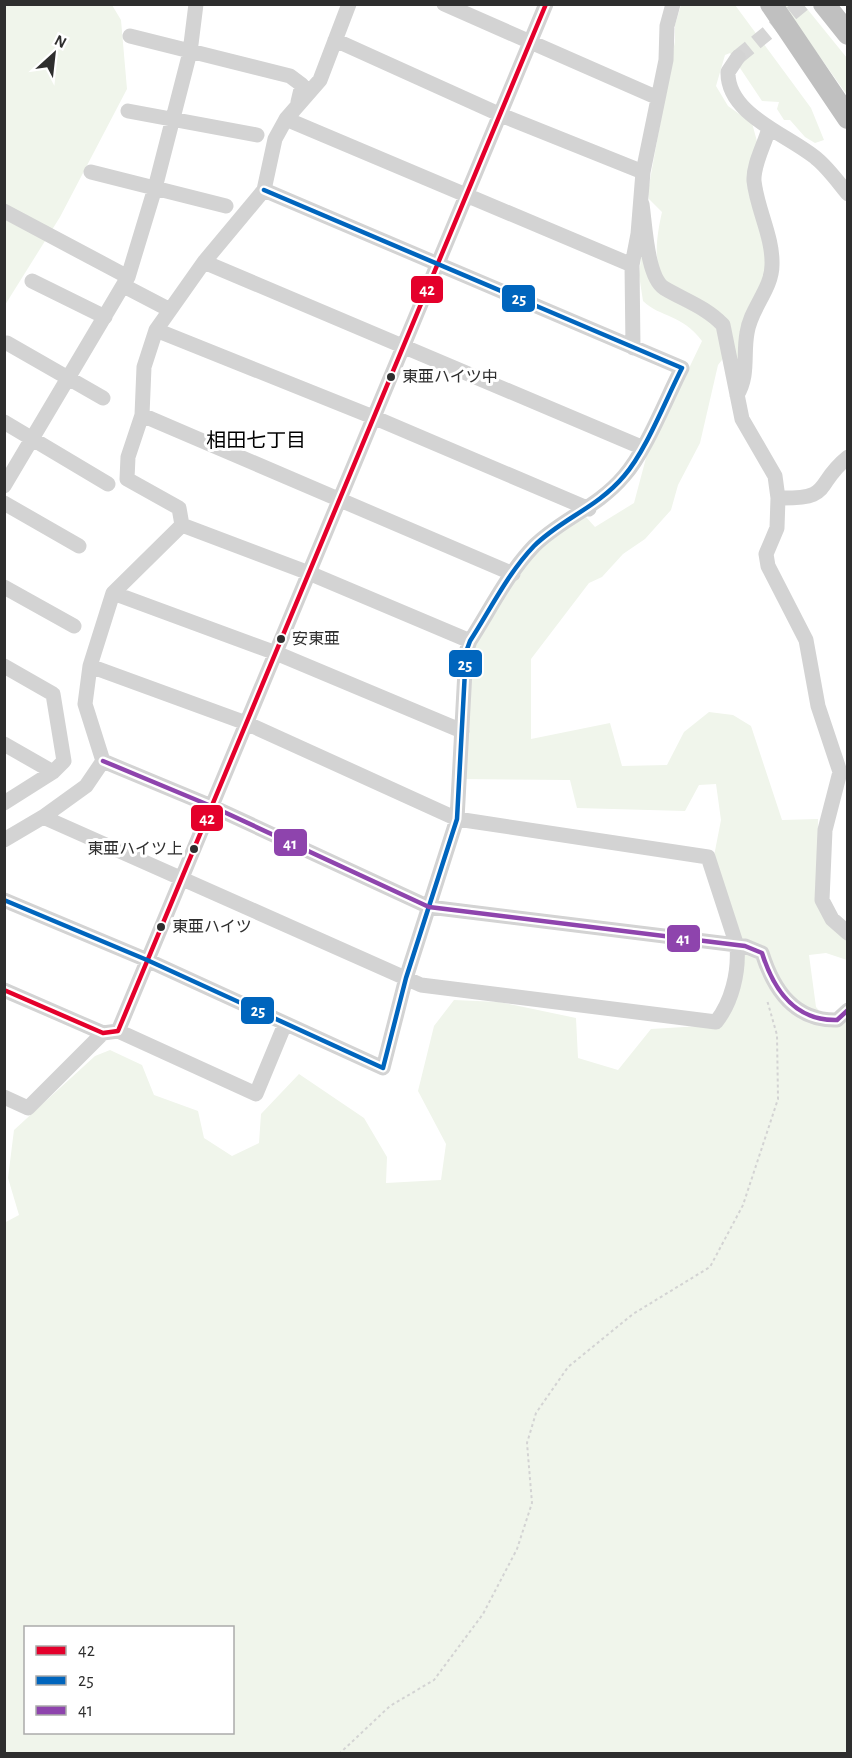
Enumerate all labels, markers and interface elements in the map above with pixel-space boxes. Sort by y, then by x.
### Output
north arrow [24,24,84,84]
text: N [52,32,69,51]
line badge: 42 [410,275,444,304]
text: 42 [419,282,435,298]
line badge: 25 [501,284,536,313]
text: 25 [512,291,526,307]
place label: 東亜ハイツ中 [402,369,498,385]
marker: 東亜ハイツ中 [385,371,397,383]
district label: 相田七丁目 [206,430,306,451]
place label: 安東亜 [292,631,340,647]
marker: 安東亜 [275,633,287,645]
line badge: 25 [448,649,483,678]
text: 25 [458,657,472,673]
line badge: 42 [190,804,224,832]
text: 42 [199,811,215,827]
line badge: 41 [273,828,308,857]
text: 41 [283,836,297,852]
place label: 東亜ハイツ上 [87,841,183,857]
marker: 東亜ハイツ上 [188,843,200,855]
place label: 東亜ハイツ [172,919,252,935]
marker: 東亜ハイツ [155,921,167,933]
line badge: 41 [666,924,701,953]
text: 41 [676,931,690,947]
line badge: 25 [240,996,275,1025]
text: 25 [251,1003,265,1019]
legend [24,1626,234,1734]
text: 42 [78,1642,95,1660]
text: 25 [78,1672,94,1690]
text: 41 [78,1702,93,1720]

